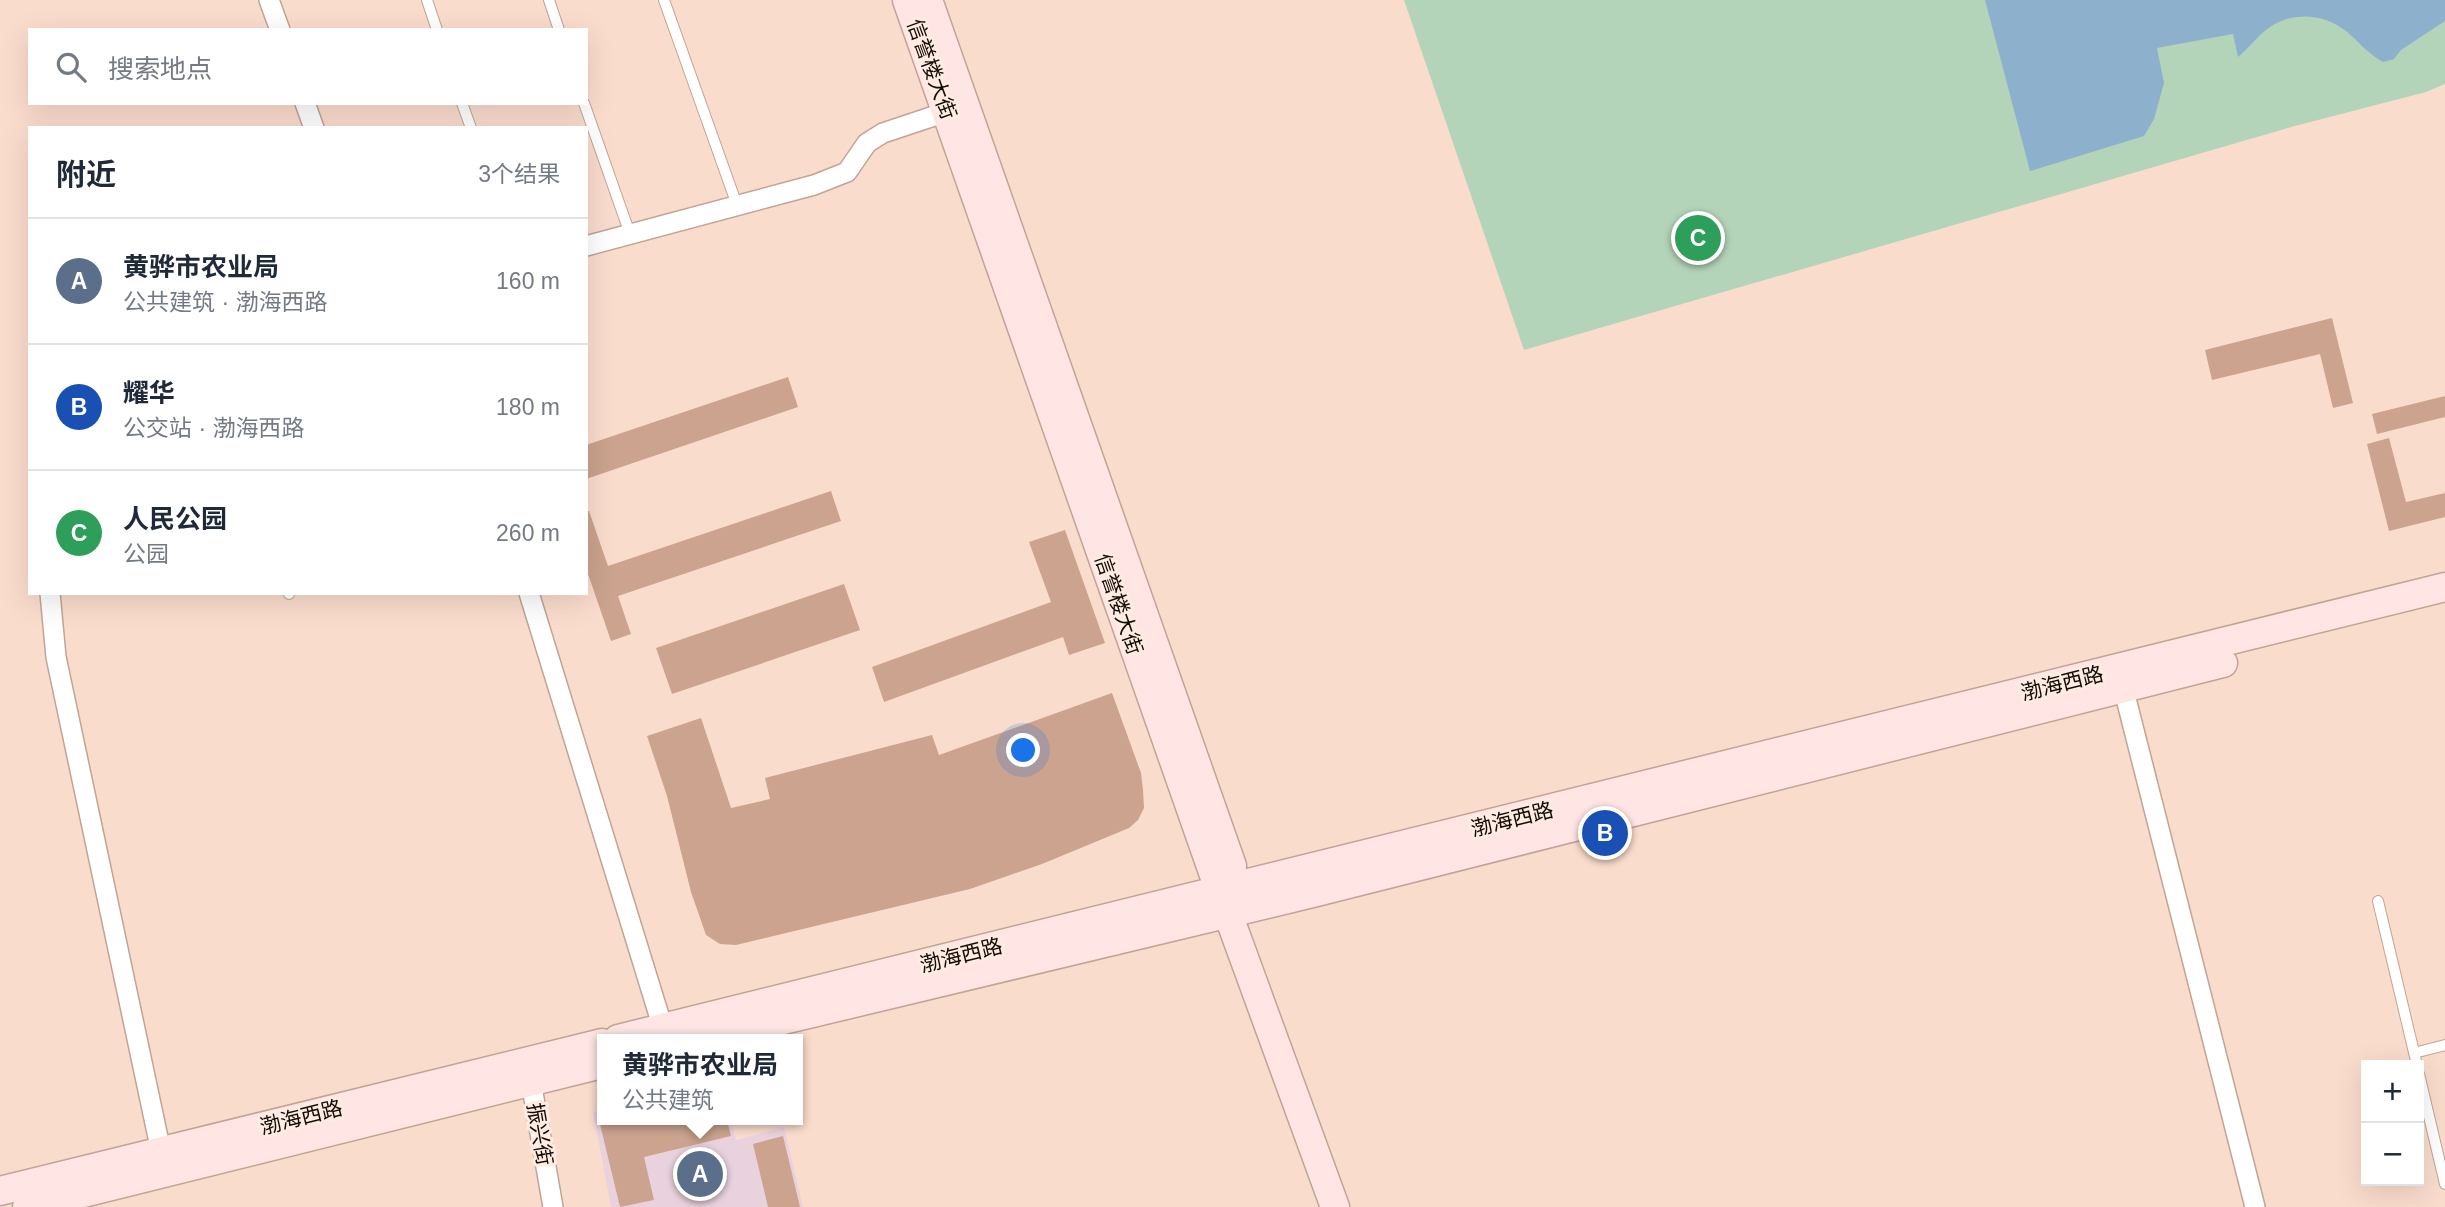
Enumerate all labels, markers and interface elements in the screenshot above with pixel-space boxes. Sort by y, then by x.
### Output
street label: 信誉楼大街 [903,16,961,122]
search box [28,28,588,105]
icon: search [52,48,90,86]
text: 搜索地点 [108,54,212,84]
text: 附近 [56,158,116,191]
text: 3个结果 [478,161,560,187]
pin: C [1675,212,1721,264]
text: 黄骅市农业局 [123,252,279,282]
text: A [71,268,87,294]
text: 160 m [496,268,560,294]
text: 公共建筑 · 渤海西路 [123,289,327,315]
text: 耀华 [123,378,175,408]
text: B [71,394,87,420]
text: 180 m [496,394,560,420]
text: 公交站 · 渤海西路 [123,415,304,441]
text: 人民公园 [123,504,227,534]
text: C [71,520,87,546]
text: 260 m [496,520,560,546]
text: 公园 [123,541,169,567]
street label: 信誉楼大街 [1091,551,1147,657]
street label: 渤海西路 [2018,662,2106,704]
your location [1006,733,1040,767]
street label: 渤海西路 [1468,798,1556,840]
pin: B [1582,807,1628,859]
street label: 渤海西路 [917,934,1005,976]
popup [597,1034,803,1125]
text: 黄骅市农业局 [622,1050,778,1080]
map controls [2361,1060,2424,1186]
button: + [2361,1060,2424,1123]
text: 公共建筑 [622,1087,714,1113]
street label: 渤海西路 [257,1096,345,1138]
street label: 振兴街 [523,1101,557,1167]
button: − [2361,1123,2424,1186]
pin: A [677,1148,723,1200]

